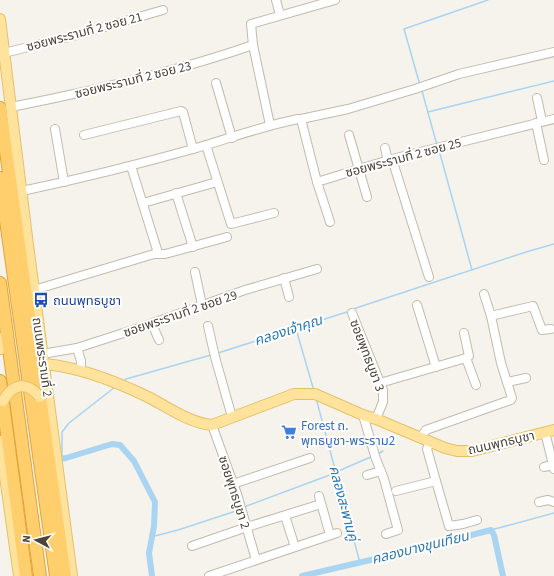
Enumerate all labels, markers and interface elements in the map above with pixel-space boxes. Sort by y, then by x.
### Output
street label: ซอยพระรามที่ 2 ซอย 21 [24,7,144,56]
street label: ซอยพระรามที่ 2 ซอย 23 [73,56,193,103]
street label: ซอยพระรามที่ 2 ซอย 25 [343,133,463,182]
street label: ซอยพระรามที่ 2 ซอย 29 [121,285,240,342]
bus stop icon: ถนนพุทธบูชา [32,291,50,309]
place label: ถนนพุทธบูชา [53,292,121,310]
water label: คลองเจ้าคุณ [252,310,326,351]
street label: ถนนพระรามที่ 2 [28,316,57,398]
street label: ซอยพุทธบูชา 3 [345,317,389,394]
place label: Forest ถ. พุทธบูชา-พระราม2 [301,417,395,450]
supermarket icon: Forest ถ. พุทธบูชา-พระราม2 [280,423,298,441]
street label: ถนนพุทธบูชา [466,427,536,459]
street label: ซอยพุทธบูชา 2 [214,453,254,531]
water label: คลองสะพานคู่ [323,463,363,545]
north arrow [16,520,56,560]
water label: คลองบางขุนเทียน [369,526,472,570]
text: N [19,534,34,543]

